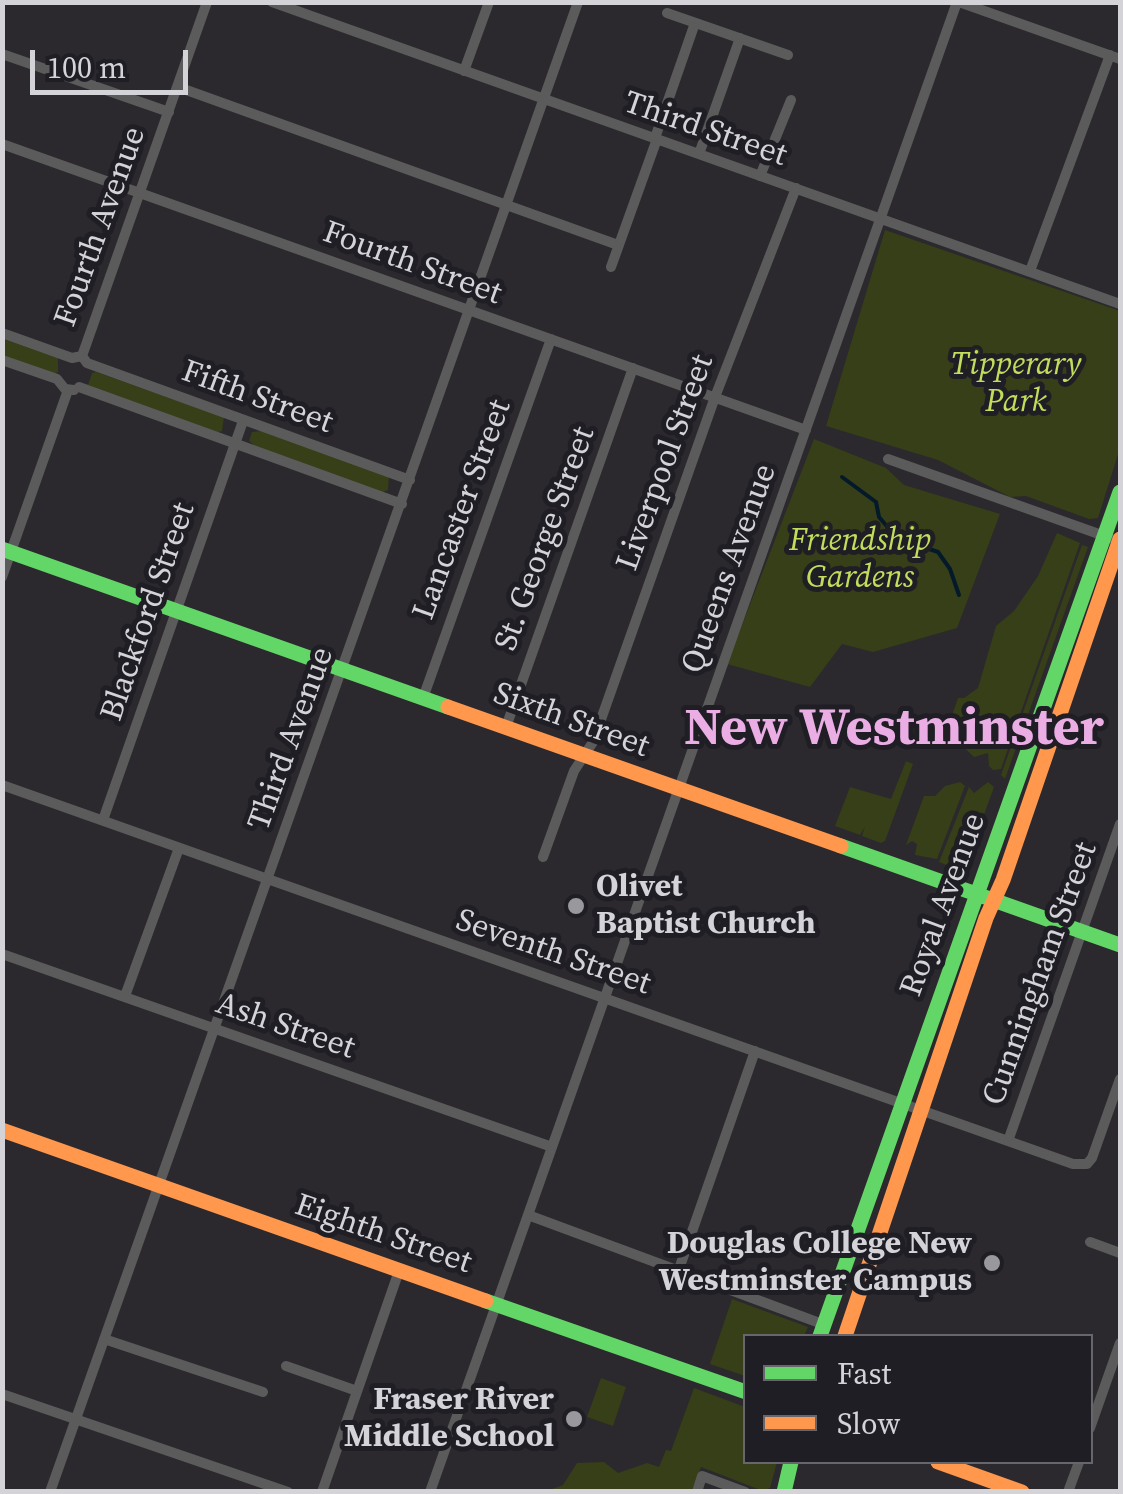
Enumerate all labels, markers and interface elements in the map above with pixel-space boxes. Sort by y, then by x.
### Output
scale bar [35,30,192,92]
text: 100 m [47,47,126,88]
street label: Third Street [619,84,791,176]
street label: Fourth Avenue [47,122,155,332]
street label: Fourth Street [318,214,506,314]
park label: Tipperary Park [951,347,1081,422]
street label: Liverpool Street [609,350,723,576]
street label: Fifth Street [176,353,338,443]
street label: Lancaster Street [405,395,521,625]
street label: St. George Street [488,422,604,656]
street label: Queens Avenue [674,459,786,679]
street label: Blackford Street [94,498,204,726]
park label: Friendship Gardens [789,523,931,598]
street label: Third Avenue [241,642,343,836]
street label: Sixth Street [488,675,654,767]
district label: New Westminster [684,700,1104,762]
street label: Royal Avenue [893,808,995,1002]
street label: Cunningham Street [976,837,1106,1111]
place label: Olivet Baptist Church [596,869,816,944]
marker: Olivet Baptist Church [565,895,587,917]
street label: Seventh Street [451,902,655,1004]
street label: Ash Street [211,985,359,1069]
street label: Eighth Street [290,1187,476,1283]
place label: Douglas College New Westminster Campus [659,1226,972,1301]
marker: Douglas College New Westminster Campus [981,1252,1003,1274]
legend [743,1334,1093,1464]
text: Fast [837,1353,891,1394]
place label: Fraser River Middle School [344,1382,554,1457]
text: Slow [837,1403,900,1444]
marker: Fraser River Middle School [563,1408,585,1430]

